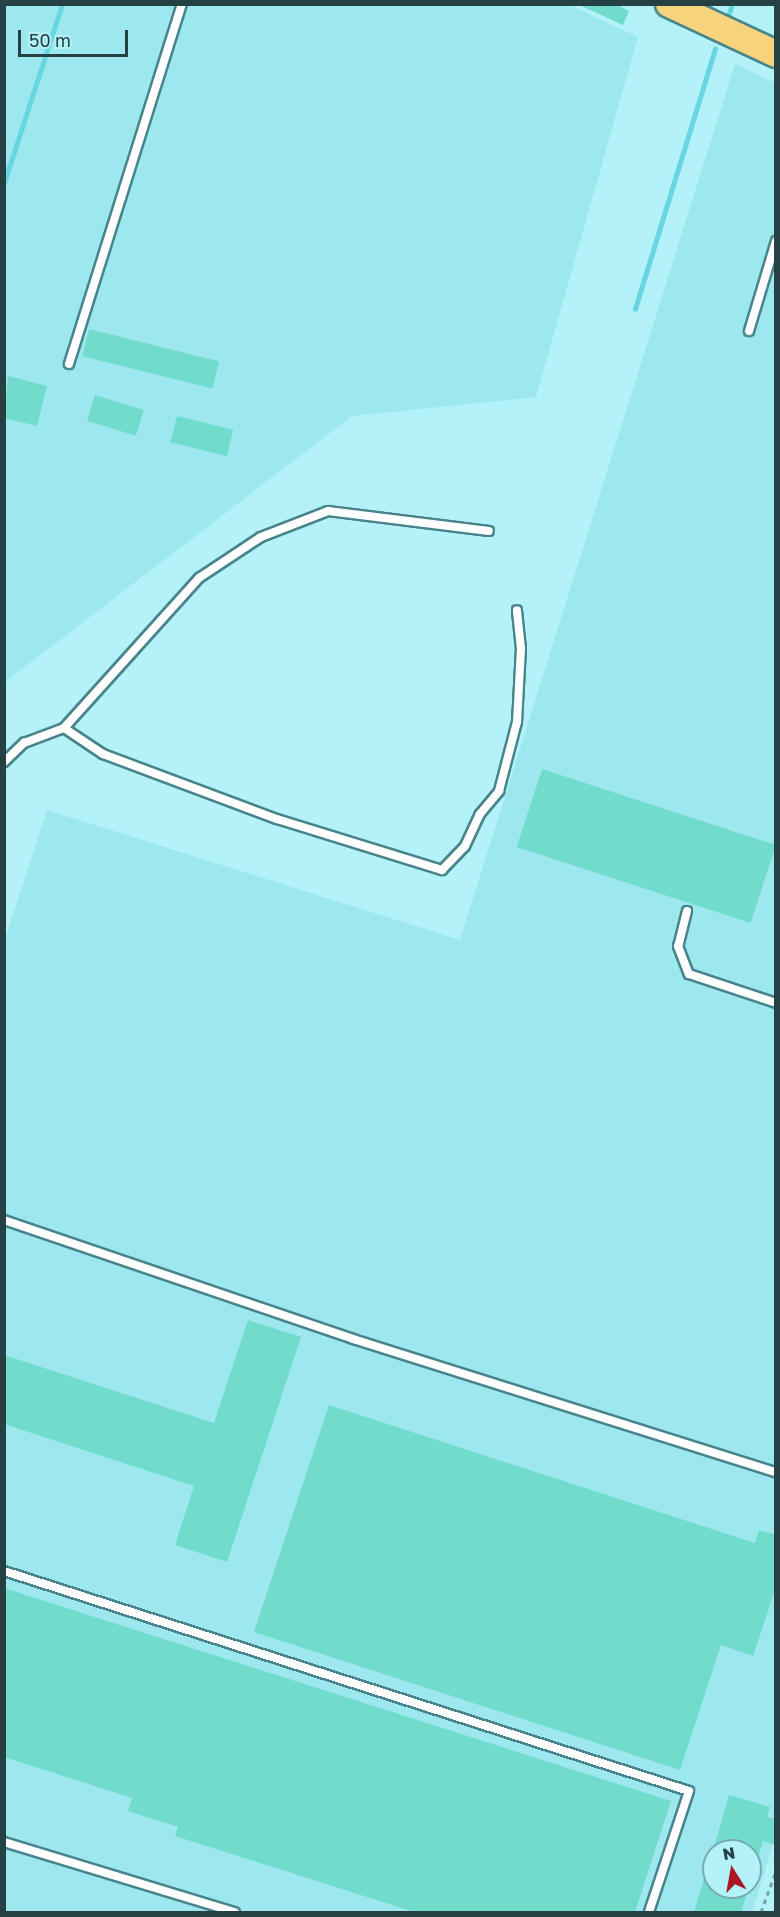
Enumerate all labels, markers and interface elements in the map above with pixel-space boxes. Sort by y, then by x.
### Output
scale bar [21,18,130,56]
text: 50 m [29,29,71,51]
north arrow [702,1839,762,1899]
text: N [721,1842,737,1864]

